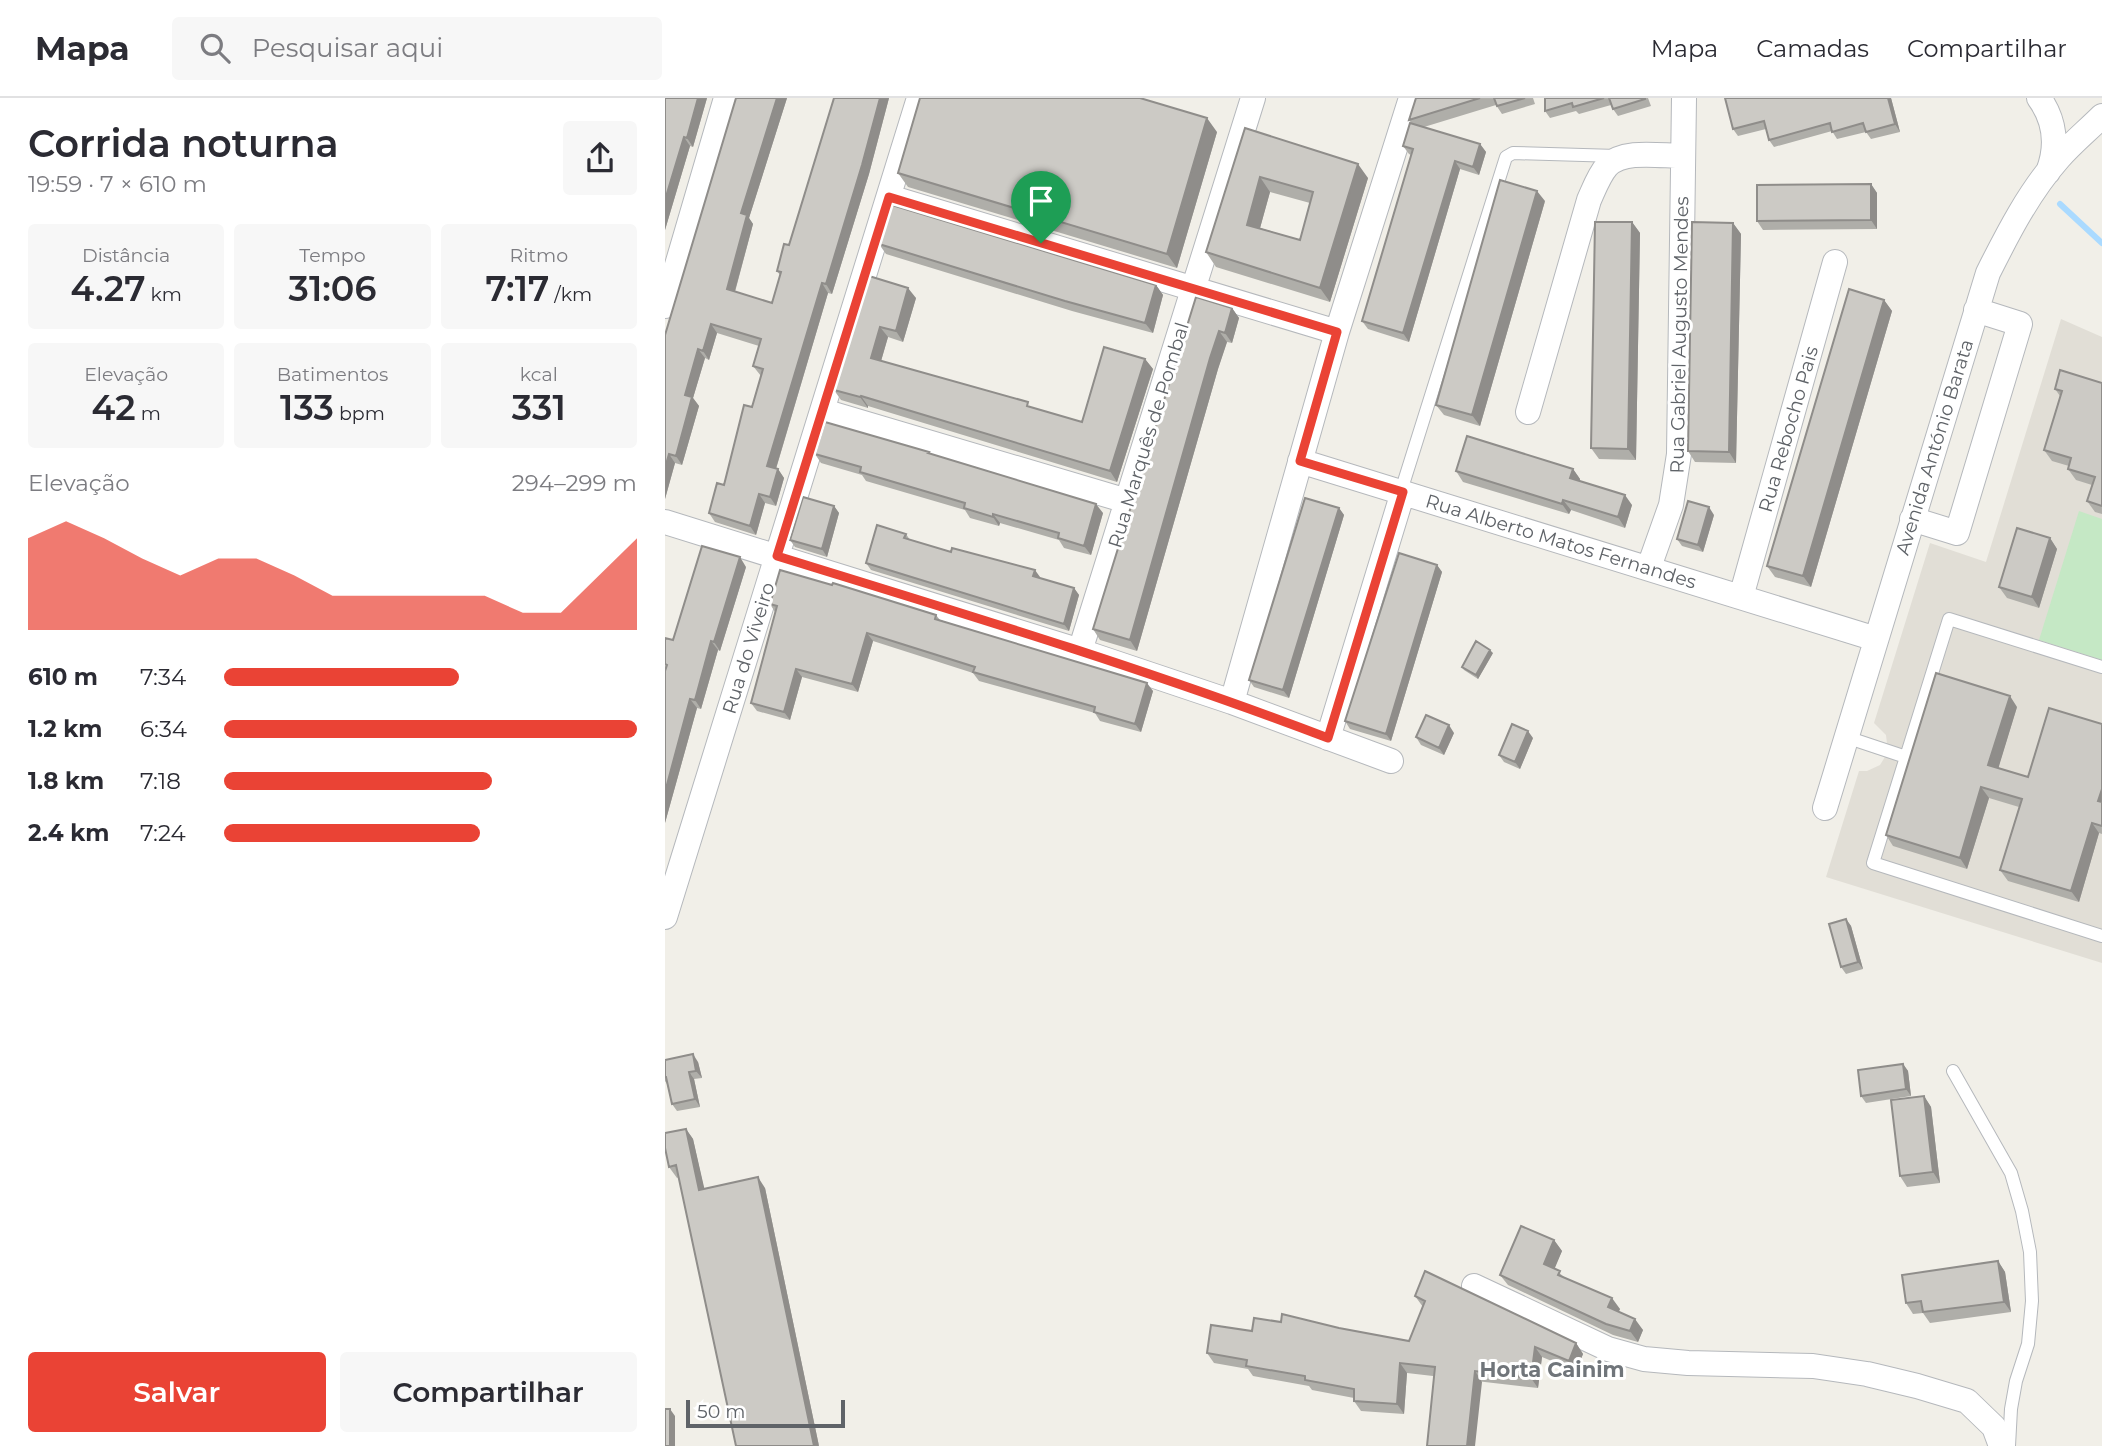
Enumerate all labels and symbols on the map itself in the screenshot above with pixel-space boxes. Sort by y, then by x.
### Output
pin [1011,171,1071,243]
street label: Rua Gabriel Augusto Mendes [1666,196,1693,474]
street label: Rua Marquês de Pombal [1103,320,1194,551]
street label: Avenida António Barata [1891,337,1978,558]
street label: Rua Rebocho Pais [1754,343,1823,515]
street label: Rua Alberto Matos Fernandes [1423,489,1699,594]
street label: Rua do Viveiro [718,579,779,717]
district label: Horta Cainim [1479,1357,1625,1382]
scale bar [686,1397,845,1429]

